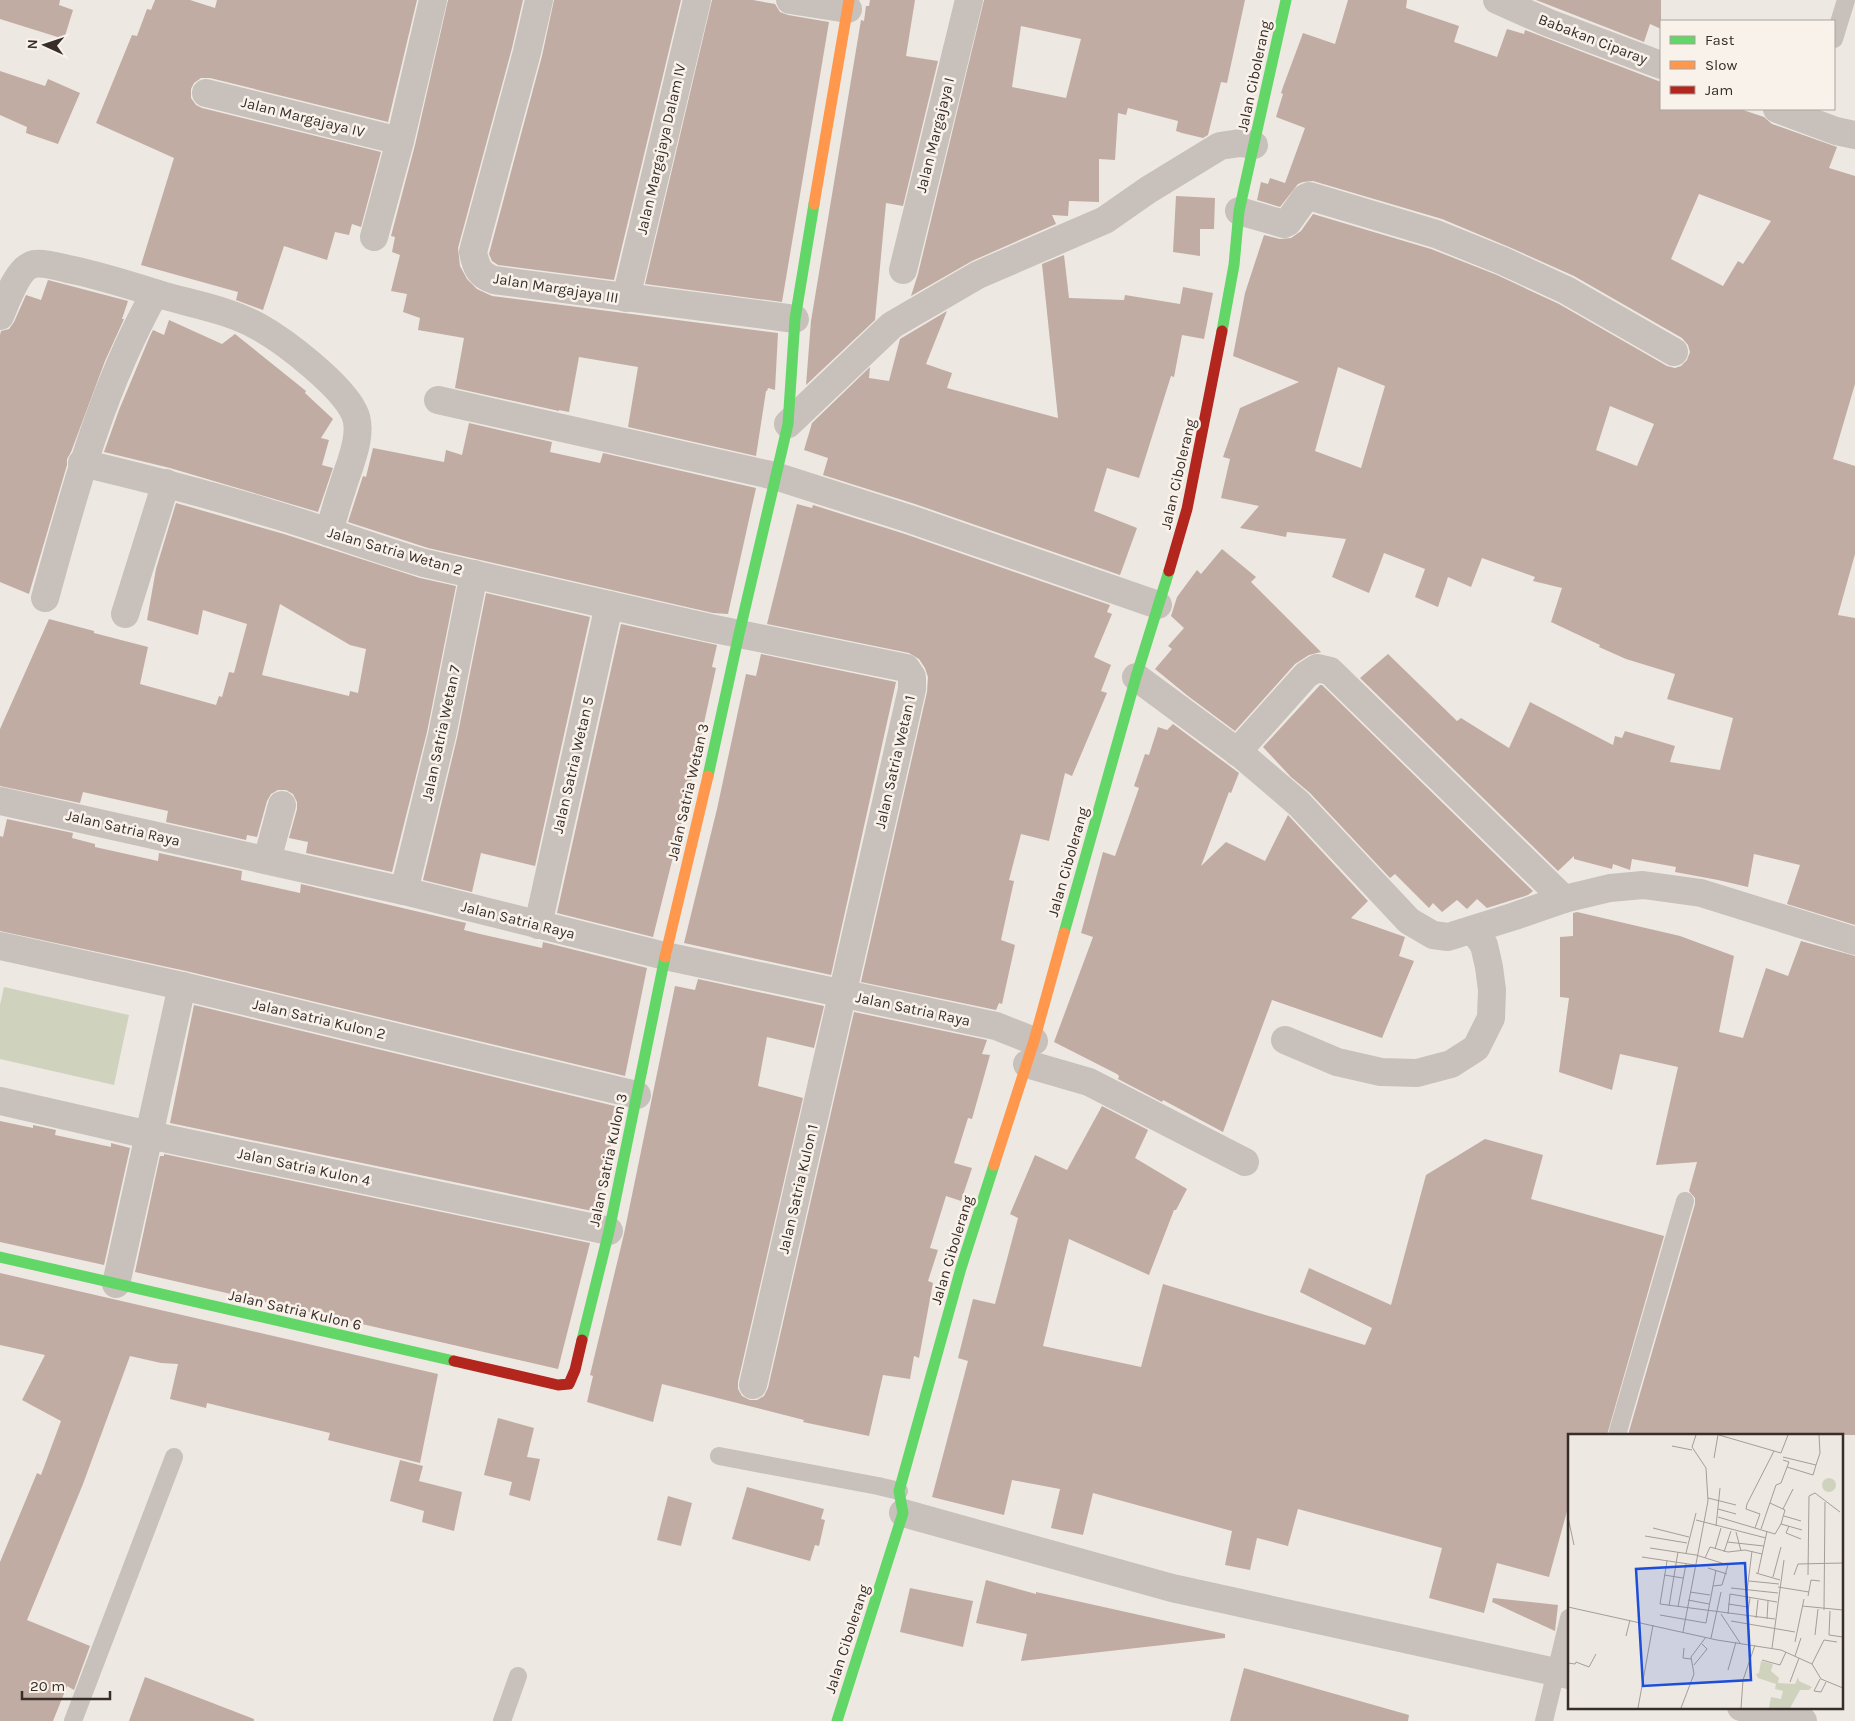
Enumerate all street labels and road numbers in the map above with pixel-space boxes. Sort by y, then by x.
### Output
street label: Babakan Ciparay [1536,10,1650,68]
street label: Jalan Cibolerang [1233,18,1275,133]
street label: Jalan Margajaya Dalam IV [633,61,690,236]
street label: Jalan Margajaya I [912,75,958,195]
street label: Jalan Margajaya IV [239,93,367,141]
street label: Jalan Margajaya III [492,269,620,307]
street label: Jalan Cibolerang [1156,416,1200,531]
street label: Jalan Satria Wetan 2 [325,523,465,579]
street label: Jalan Satria Wetan 7 [418,664,464,802]
street label: Jalan Satria Wetan 1 [871,694,919,830]
street label: Jalan Satria Wetan 5 [549,695,597,835]
street label: Jalan Satria Wetan 3 [663,722,713,862]
street label: Jalan Cibolerang [1044,805,1092,919]
street label: Jalan Satria Raya [64,806,182,850]
street label: Jalan Satria Raya [459,897,577,943]
street label: Jalan Satria Raya [854,988,972,1030]
street label: Jalan Satria Kulon 2 [251,995,387,1043]
street label: Jalan Satria Kulon 3 [585,1092,631,1228]
street label: Jalan Satria Kulon 1 [774,1123,822,1255]
street label: Jalan Satria Kulon 4 [236,1144,373,1190]
street label: Jalan Cibolerang [927,1193,977,1307]
street label: Jalan Satria Kulon 6 [227,1286,363,1334]
street label: Jalan Cibolerang [821,1582,873,1696]

